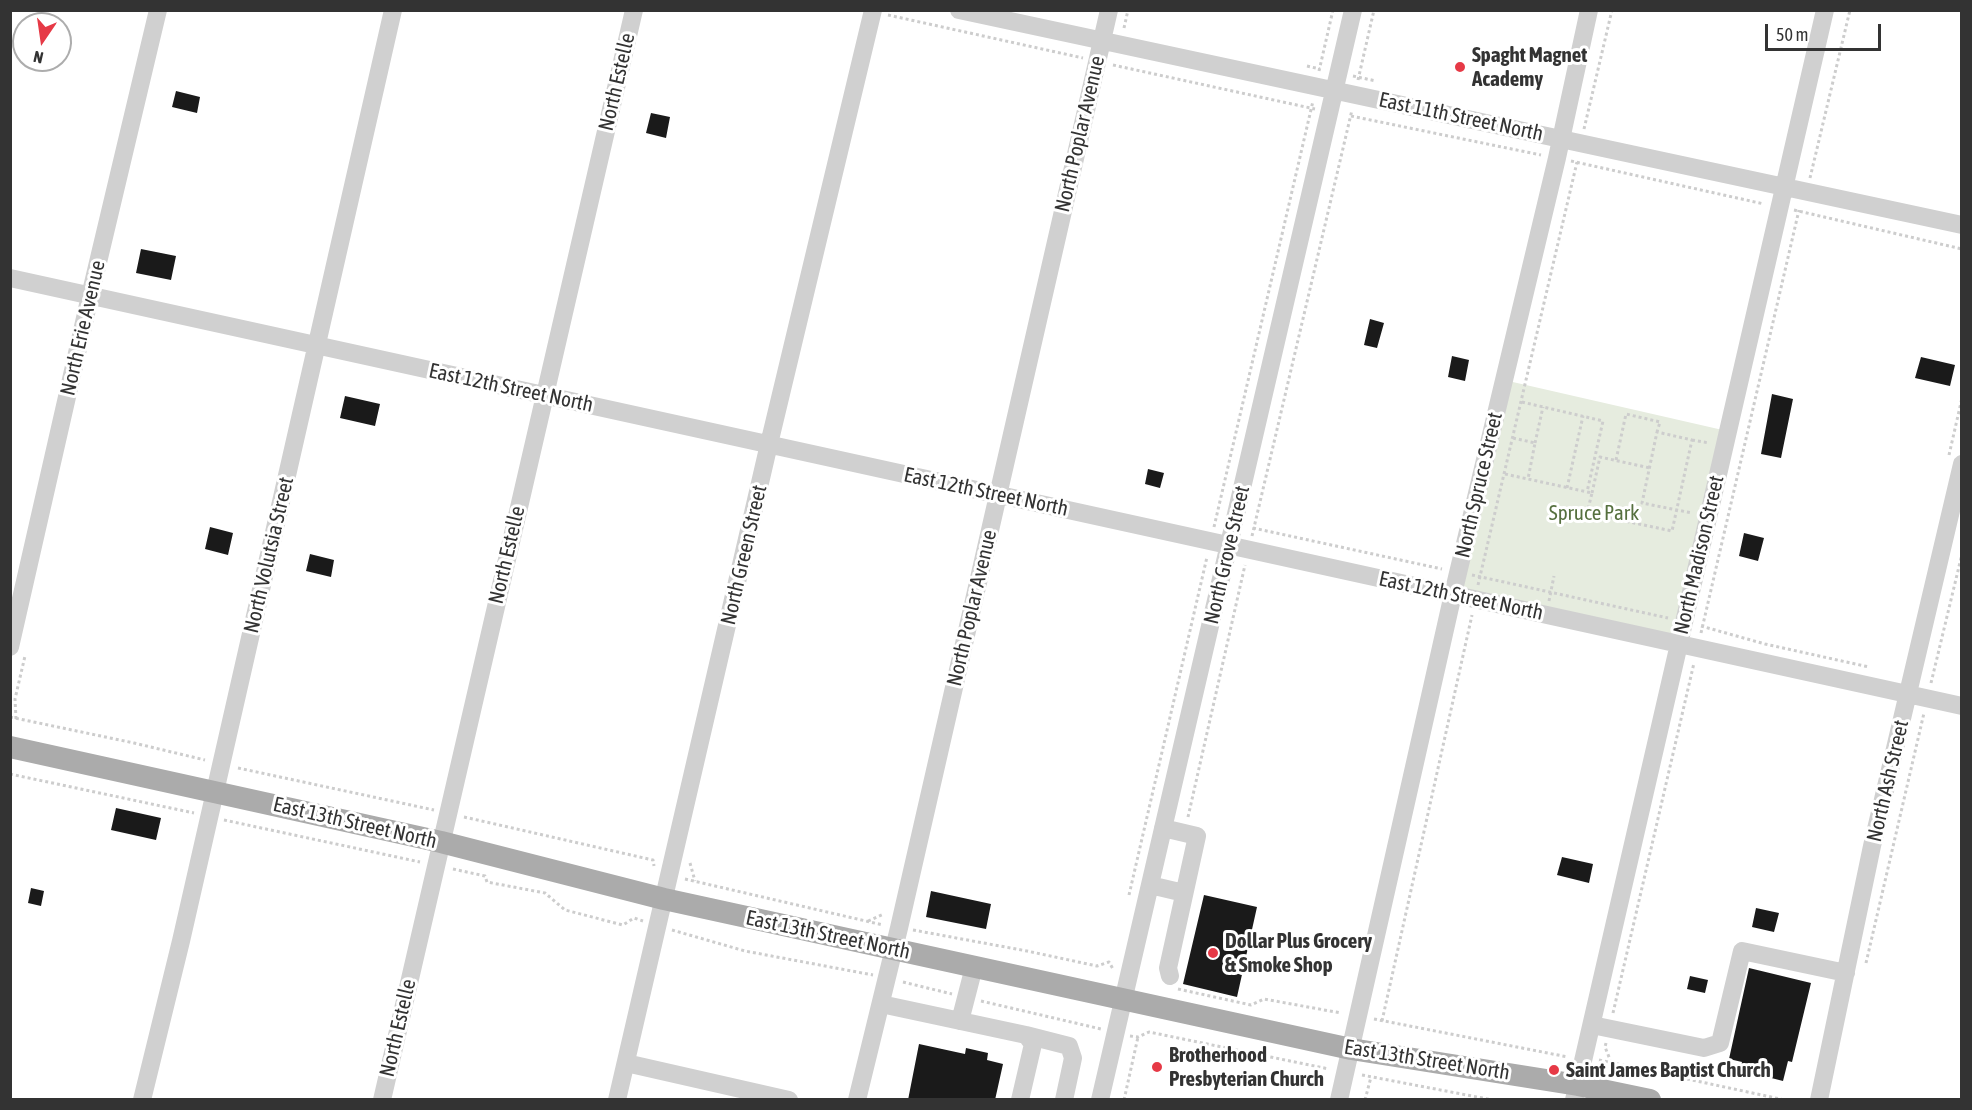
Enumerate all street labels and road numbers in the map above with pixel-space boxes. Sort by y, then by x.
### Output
street label: North Estelle [594,31,640,133]
street label: North Poplar Avenue [1050,53,1110,215]
street label: East 11th Street North [1377,87,1545,147]
street label: North Erie Avenue [55,258,111,398]
street label: East 12th Street North [427,358,595,418]
street label: North Spruce Street [1450,410,1508,560]
street label: East 12th Street North [902,462,1070,522]
street label: North Madison Street [1668,473,1730,637]
street label: North Volutsia Street [239,474,299,636]
street label: North Green Street [716,483,772,627]
street label: North Grove Street [1199,483,1255,627]
street label: North Estelle [484,504,530,606]
street label: North Poplar Avenue [942,527,1002,689]
street label: East 12th Street North [1377,566,1545,626]
street label: North Ash Street [1862,718,1914,844]
street label: East 13th Street North [271,792,439,854]
street label: East 13th Street North [744,905,912,965]
street label: North Estelle [375,977,421,1079]
street label: East 13th Street North [1342,1034,1512,1086]

